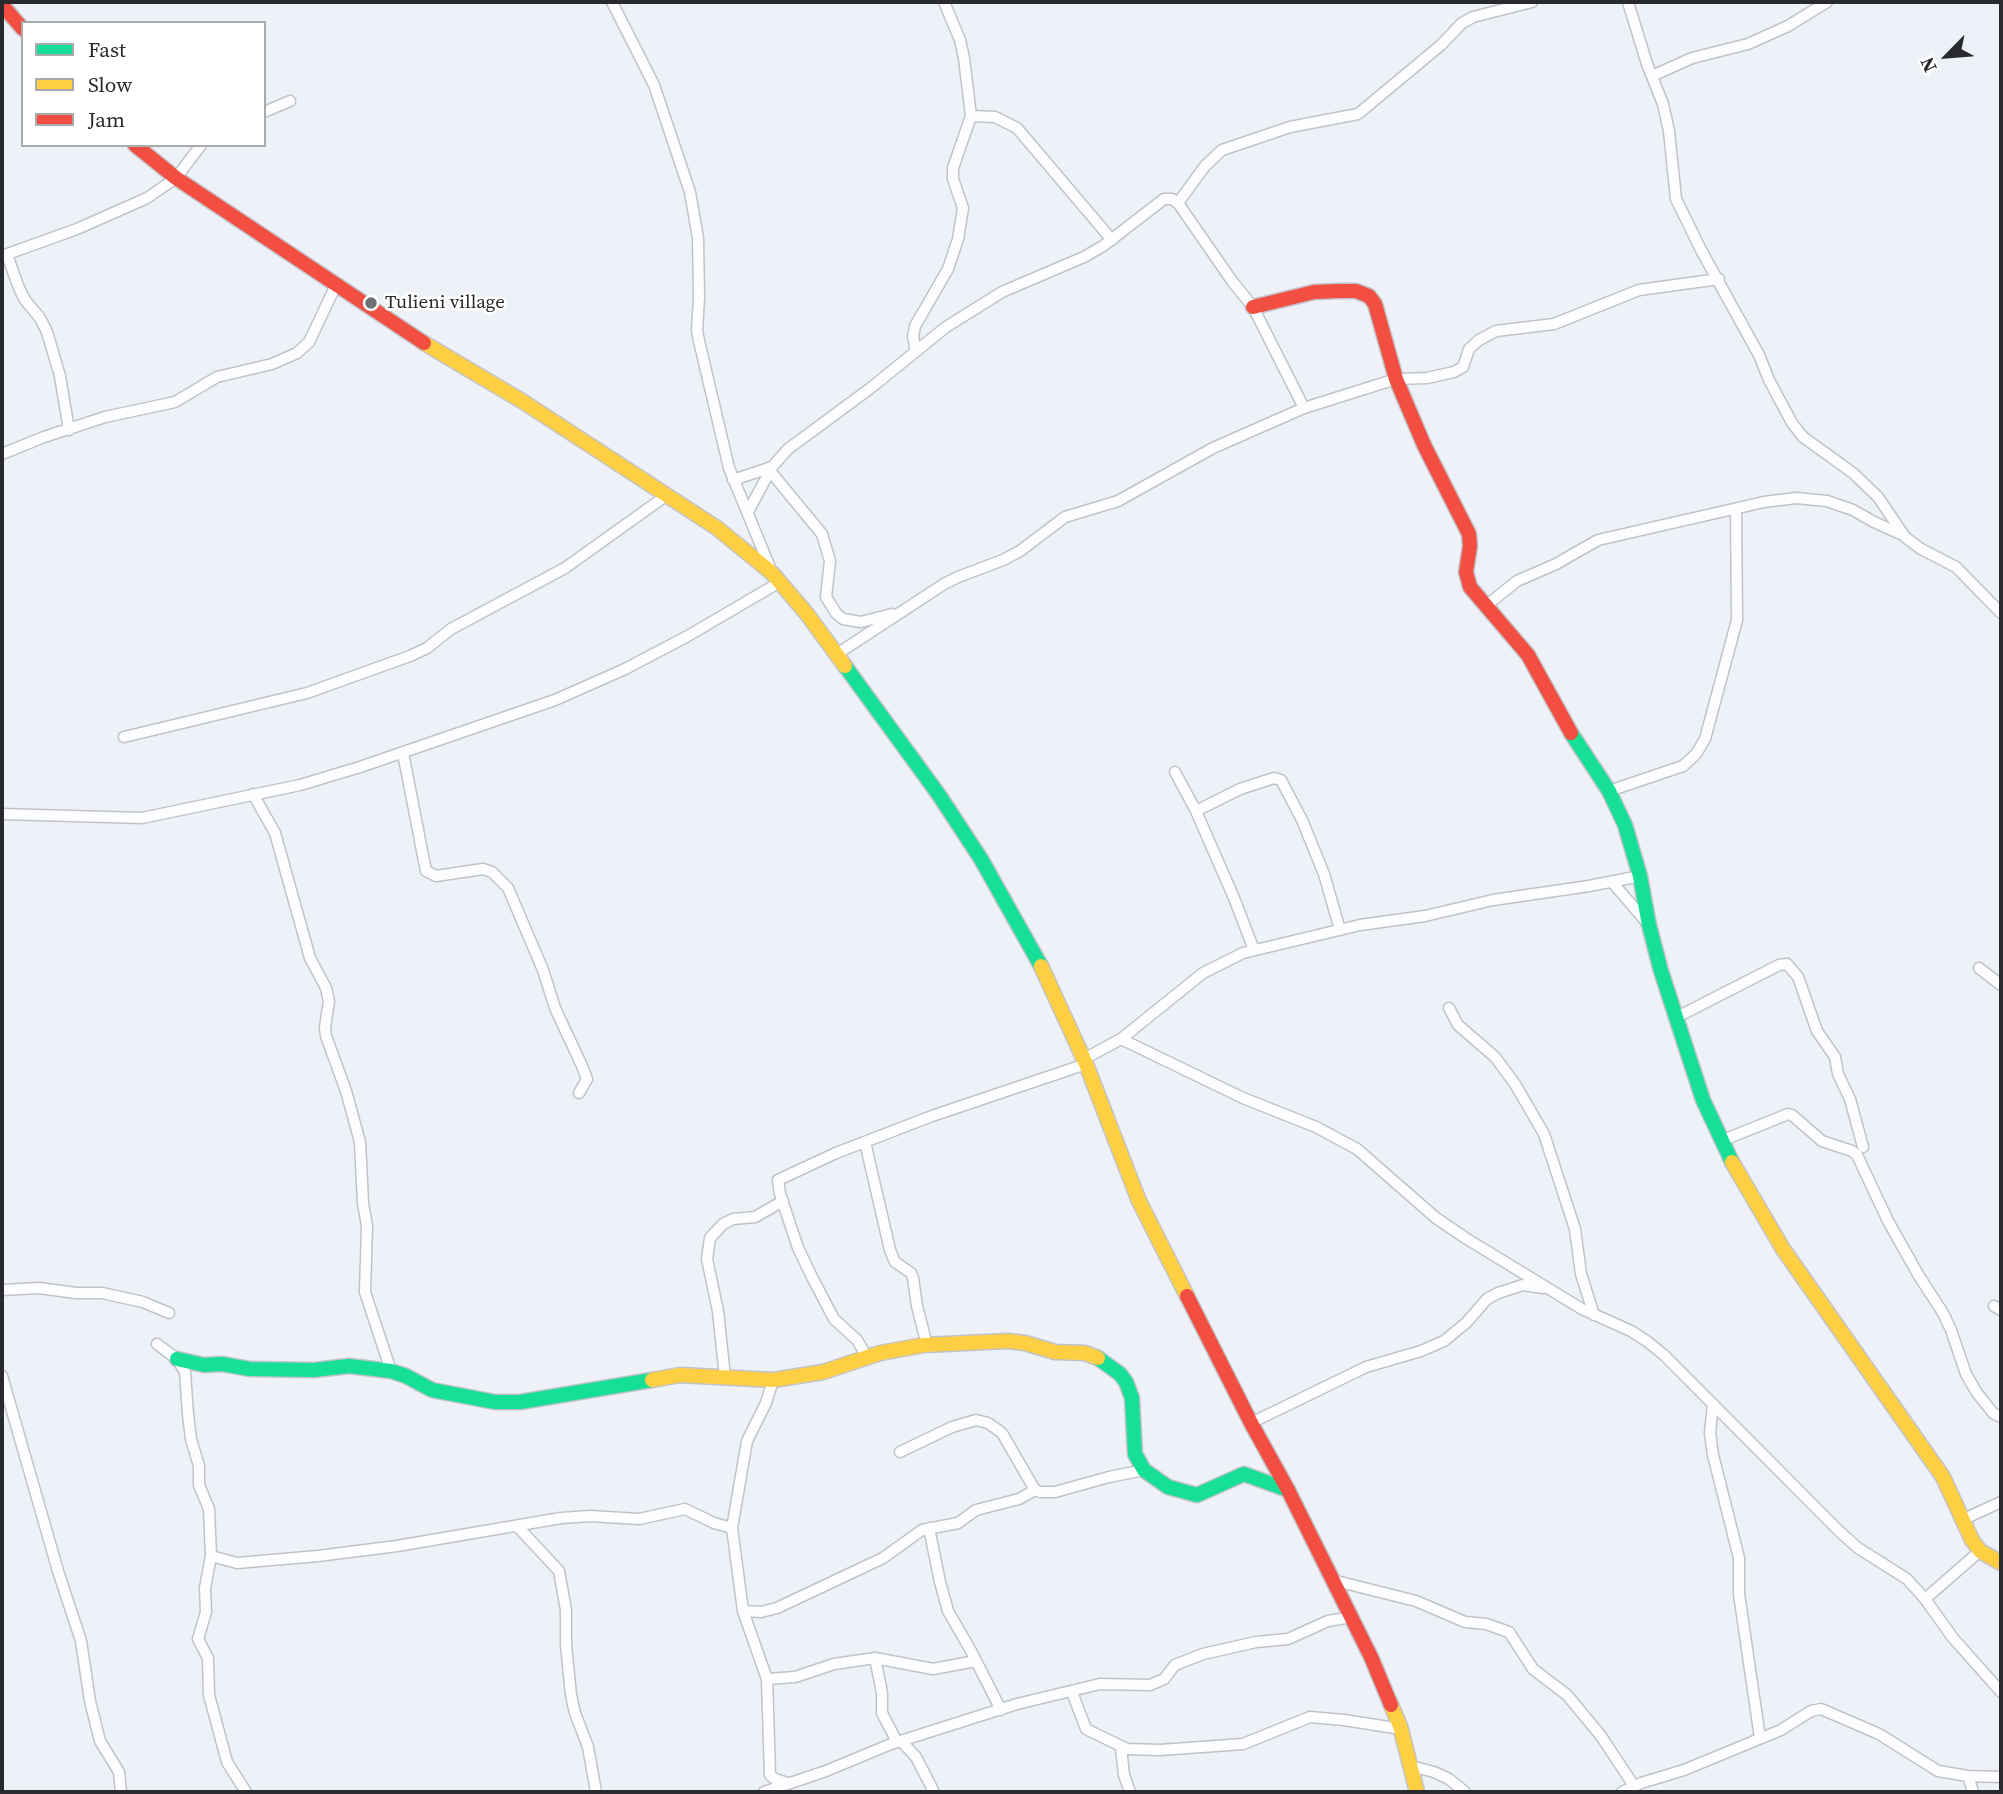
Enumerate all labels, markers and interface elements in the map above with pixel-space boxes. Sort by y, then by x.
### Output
legend [21,21,266,147]
north arrow [1912,21,1982,91]
text: Fast [88,35,126,64]
text: N [1913,53,1943,77]
text: Slow [88,70,132,99]
text: Jam [88,105,125,134]
place label: Tulieni village [385,292,505,314]
marker: Tulieni village [363,295,379,311]

